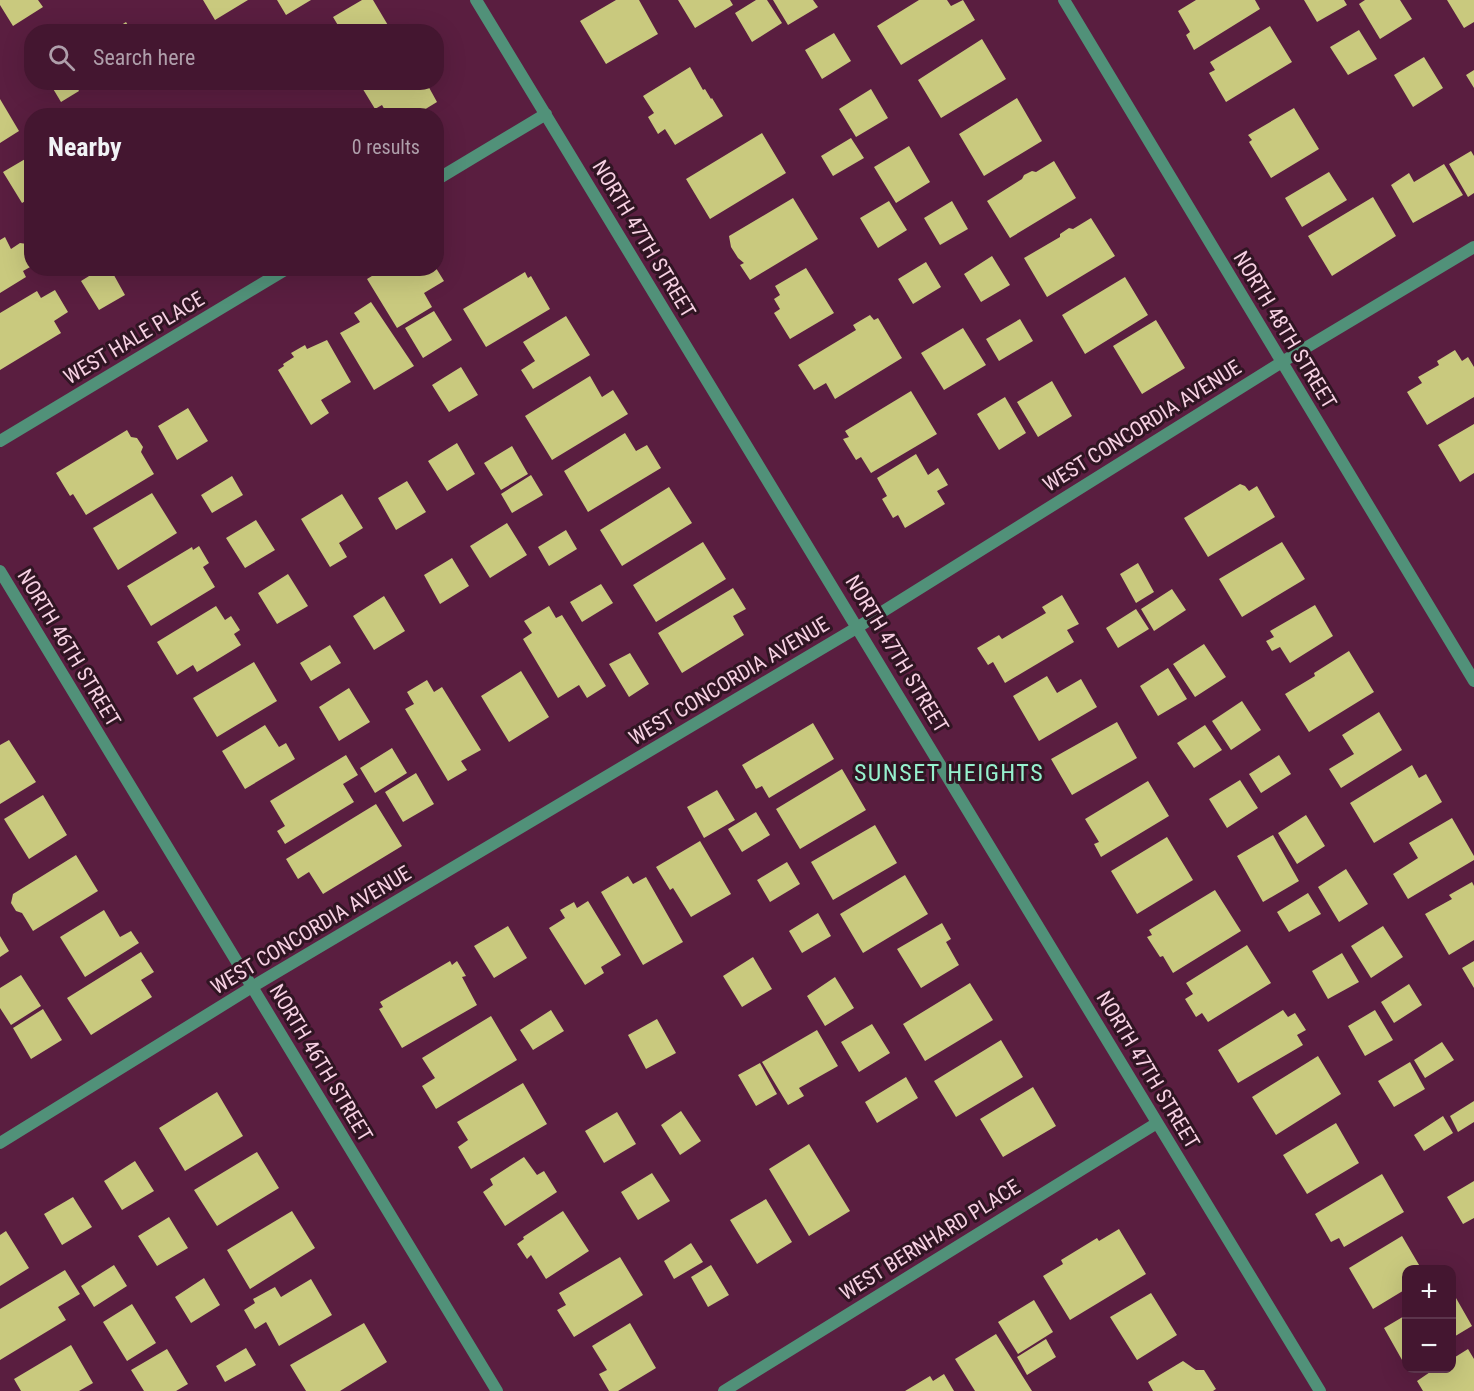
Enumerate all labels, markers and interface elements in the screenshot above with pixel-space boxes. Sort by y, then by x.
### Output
search box [24,24,444,90]
icon: search [45,41,78,74]
text: Search here [93,45,195,70]
text: Nearby [48,132,122,162]
text: 0 results [352,135,420,159]
street label: NORTH 47TH STREET [588,156,700,322]
street label: NORTH 48TH STREET [1229,247,1341,413]
street label: WEST HALE PLACE [60,287,208,389]
street label: WEST CONCORDIA AVENUE [1039,355,1245,497]
street label: NORTH 46TH STREET [13,565,125,731]
street label: NORTH 47TH STREET [841,571,953,737]
street label: WEST CONCORDIA AVENUE [625,612,833,750]
district label: SUNSET HEIGHTS [854,759,1044,787]
street label: WEST CONCORDIA AVENUE [207,861,415,999]
street label: NORTH 46TH STREET [265,980,377,1146]
street label: NORTH 47TH STREET [1092,987,1204,1153]
street label: WEST BERNHARD PLACE [835,1175,1025,1305]
map controls [1402,1265,1456,1373]
button: + [1402,1265,1456,1319]
button: − [1402,1319,1456,1373]

